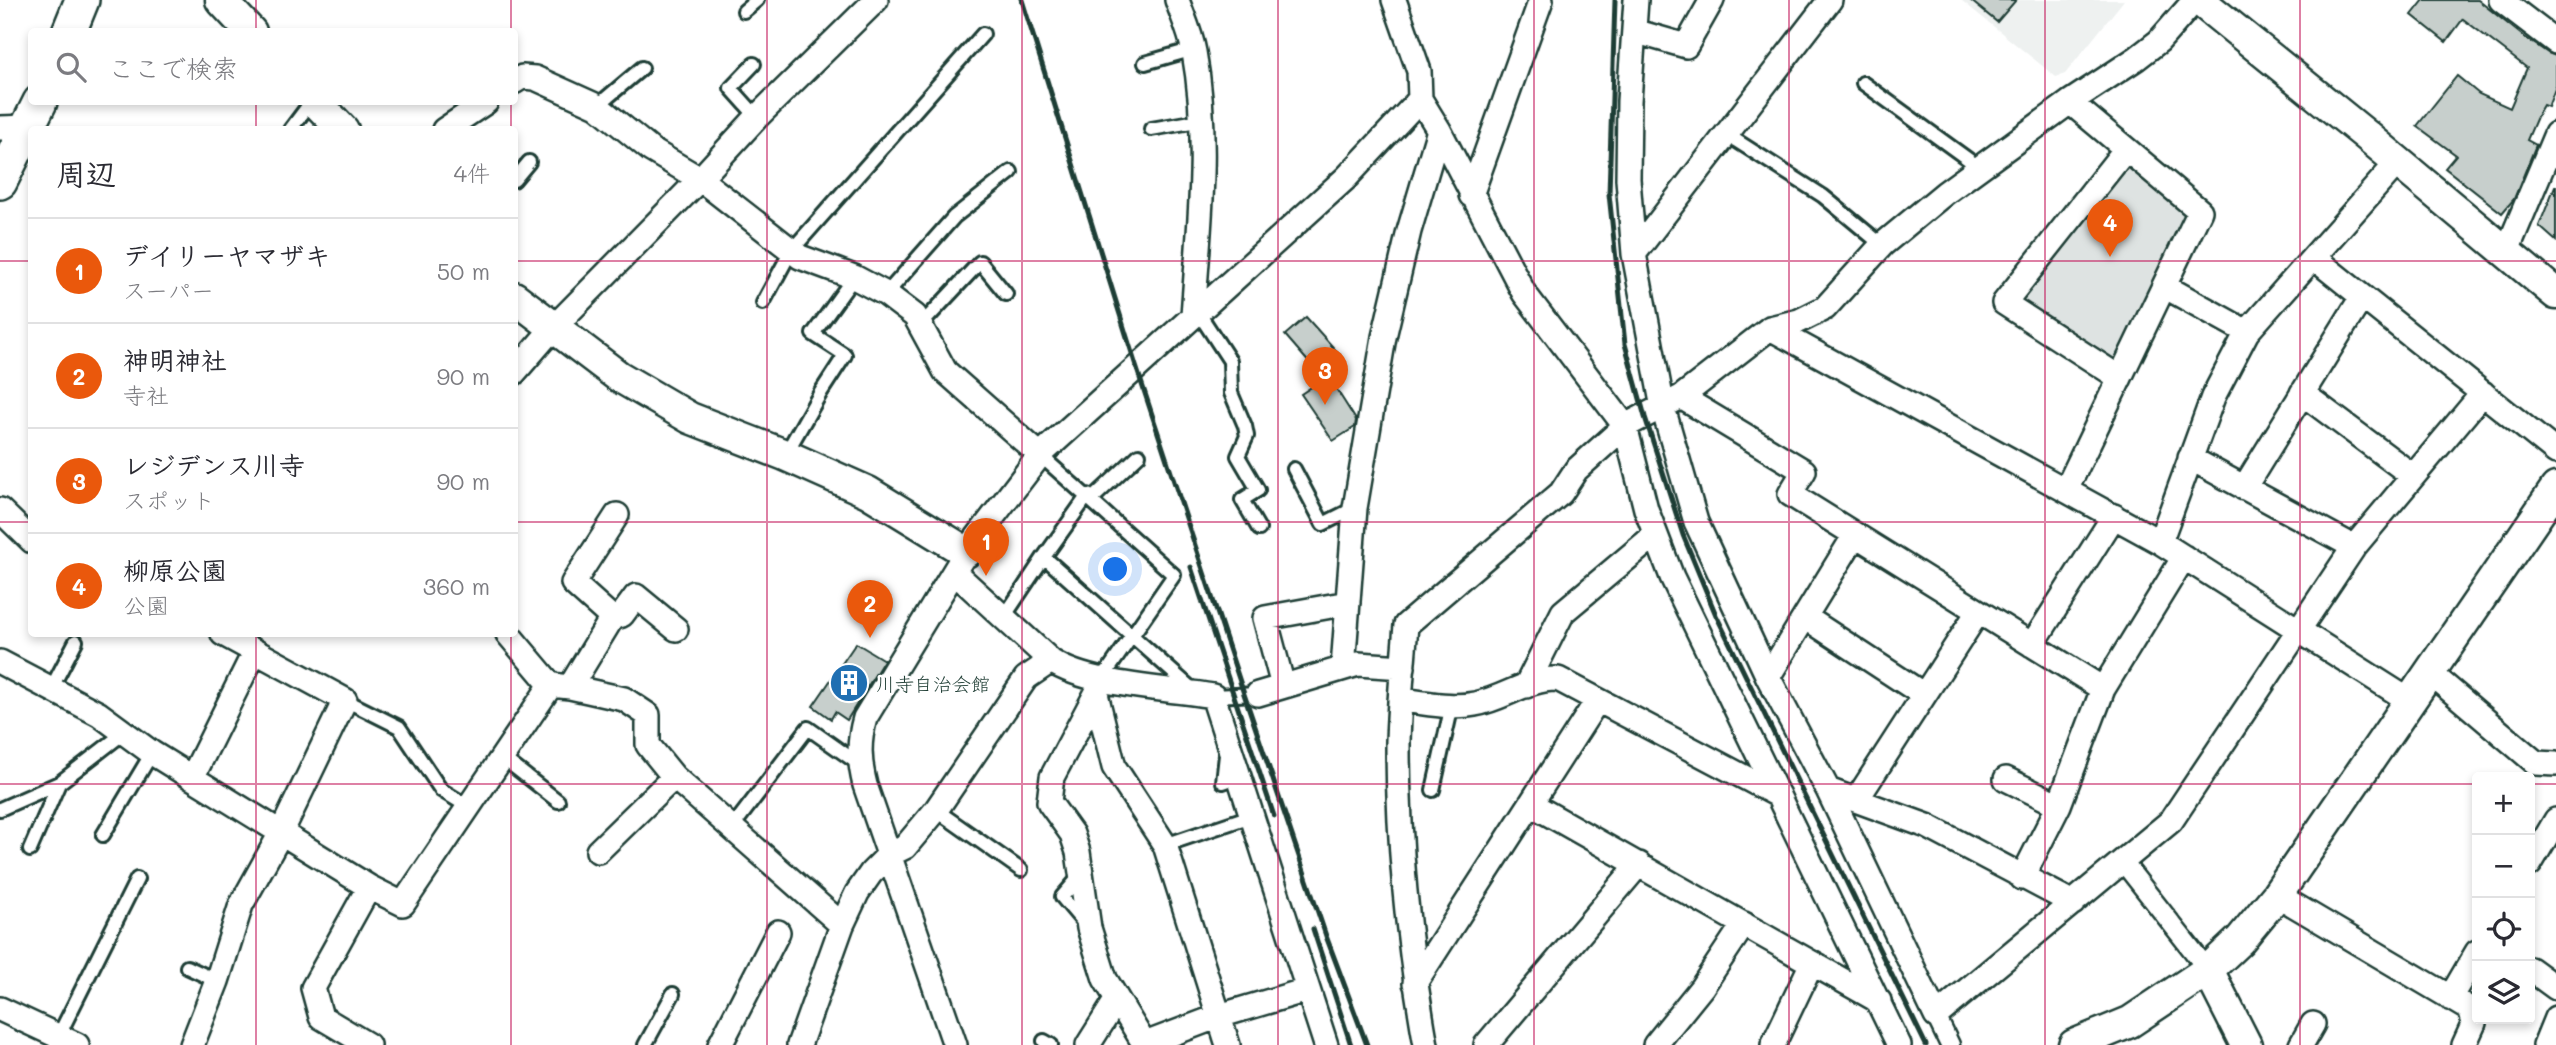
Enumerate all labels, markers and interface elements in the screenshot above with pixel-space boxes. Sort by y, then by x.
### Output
search box [28,28,518,105]
icon: search [52,48,90,86]
text: ここで検索 [108,51,238,85]
text: 周辺 [56,153,116,193]
text: 4件 [453,158,490,188]
pin: 4 [2087,199,2133,257]
text: デイリーヤマザキ [123,238,330,272]
text: 1 [74,256,84,286]
text: 50 m [437,256,490,286]
text: スーパー [123,275,214,305]
text: 神明神社 [123,343,227,377]
pin: 3 [1302,347,1348,405]
text: 2 [73,361,85,391]
text: 90 m [437,361,490,391]
text: 寺社 [123,380,169,410]
text: レジデンス川寺 [123,448,305,482]
text: 3 [72,466,86,496]
text: 90 m [437,466,490,496]
text: スポット [123,485,215,515]
pin: 1 [963,518,1009,576]
your location [1098,552,1132,586]
text: 柳原公園 [123,553,227,587]
text: 4 [72,571,86,601]
text: 360 m [423,571,490,601]
pin: 2 [847,580,893,638]
text: 公園 [123,590,169,620]
building icon: 川寺自治会館 [828,662,870,704]
place label: 川寺自治会館 [876,671,990,696]
map controls [2472,772,2535,1024]
button: + [2472,772,2535,835]
button: − [2472,835,2535,898]
button: locate [2472,898,2535,961]
button: layers [2472,961,2535,1024]

